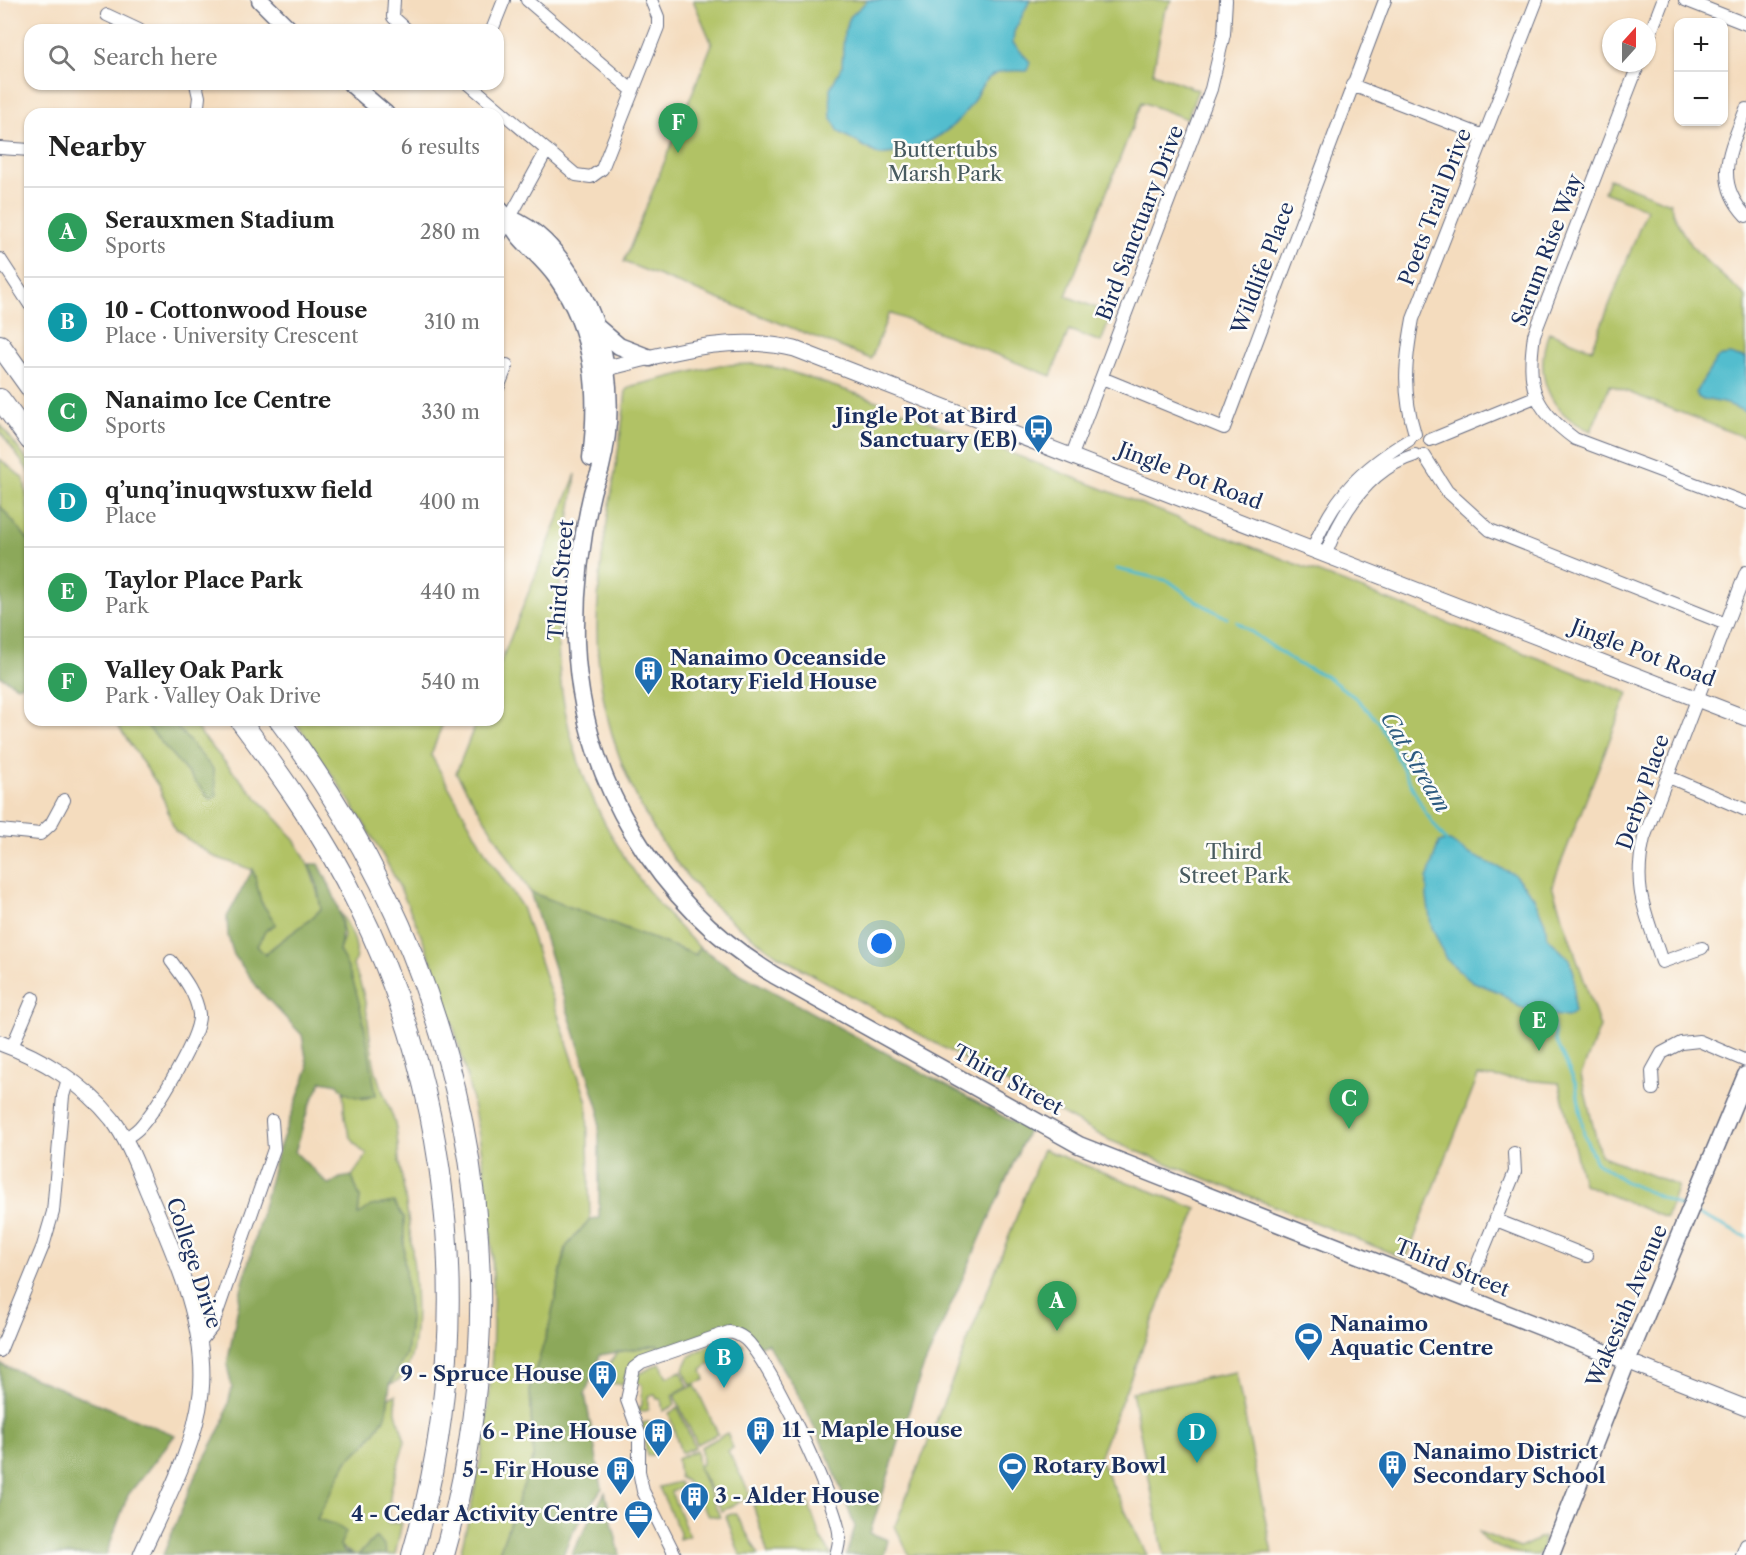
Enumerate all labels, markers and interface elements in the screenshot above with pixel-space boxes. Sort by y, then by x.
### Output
north arrow [1602,18,1656,72]
map controls [1674,18,1728,126]
button: + [1674,18,1728,72]
search box [24,24,504,90]
icon: search [45,41,78,74]
text: Search here [93,44,218,71]
button: − [1674,72,1728,126]
pin: F [658,104,698,153]
street label: Bird Sanctuary Drive [1091,122,1188,324]
street label: Poets Trail Drive [1393,125,1476,289]
text: Nearby [48,131,146,163]
text: 6 results [401,135,480,159]
park label: Buttertubs Marsh Park [888,137,1003,186]
street label: Sarum Rise Way [1506,170,1587,330]
street label: Wildlife Place [1225,198,1299,338]
text: Serauxmen Stadium [105,207,335,234]
text: A [60,220,75,244]
text: 280 m [420,220,480,244]
text: Sports [105,234,166,258]
text: 10 - Cottonwood House [105,297,367,324]
text: B [60,310,75,334]
text: 310 m [424,310,480,334]
text: Place · University Crescent [105,324,358,348]
text: Nanaimo Ice Centre [105,387,331,414]
text: C [59,400,76,424]
text: 330 m [421,400,480,424]
place label: Jingle Pot at Bird Sanctuary (EB) [832,403,1017,452]
bus stop icon: Jingle Pot at Bird Sanctuary (EB) [1022,412,1054,454]
text: Sports [105,414,166,438]
street label: Jingle Pot Road [1112,435,1266,515]
text: q’unq’inuqwstuxw field [105,477,373,504]
text: D [59,490,76,514]
text: 400 m [419,490,480,514]
text: Place [105,504,156,528]
street label: Third Street [543,518,578,642]
text: Taylor Place Park [105,567,303,594]
text: E [60,580,75,604]
text: 440 m [420,580,480,604]
text: Park [105,594,148,618]
street label: Jingle Pot Road [1565,612,1719,692]
place label: Nanaimo Oceanside Rotary Field House [670,645,886,694]
building icon: Nanaimo Oceanside Rotary Field House [633,654,665,696]
text: Valley Oak Park [105,657,283,684]
text: F [61,670,74,694]
text: 540 m [421,670,480,694]
text: Park · Valley Oak Drive [105,684,321,708]
water label: Cat Stream [1375,707,1456,818]
street label: Derby Place [1611,731,1674,853]
park label: Third Street Park [1179,839,1290,888]
your location [867,929,896,958]
pin: E [1520,1002,1558,1051]
street label: Third Street [949,1039,1068,1120]
pin: C [1330,1080,1368,1129]
street label: College Drive [162,1194,227,1331]
street label: Wakesiah Avenue [1581,1221,1672,1392]
street label: Third Street [1391,1233,1514,1302]
pin: A [1038,1282,1076,1331]
place label: Nanaimo Aquatic Centre [1329,1311,1493,1360]
sports icon: Nanaimo Aquatic Centre [1293,1320,1325,1362]
pin: B [704,1338,744,1388]
building icon: 9 - Spruce House [587,1358,619,1400]
place label: 9 - Spruce House [400,1361,582,1386]
building icon: 11 - Maple House [745,1414,777,1456]
pin: D [1178,1414,1216,1463]
building icon: 6 - Pine House [642,1416,674,1458]
place label: 11 - Maple House [782,1417,963,1442]
place label: 6 - Pine House [482,1419,637,1444]
place label: Nanaimo District Secondary School [1413,1439,1606,1488]
building icon: Nanaimo District Secondary School [1376,1448,1408,1490]
sports icon: Rotary Bowl [996,1450,1028,1492]
place label: Rotary Bowl [1033,1453,1166,1478]
building icon: 5 - Fir House [604,1454,636,1496]
place label: 5 - Fir House [462,1457,599,1482]
building icon: 3 - Alder House [678,1480,710,1522]
place label: 3 - Alder House [715,1483,880,1508]
office icon: 4 - Cedar Activity Centre [623,1498,655,1540]
place label: 4 - Cedar Activity Centre [351,1501,618,1526]

